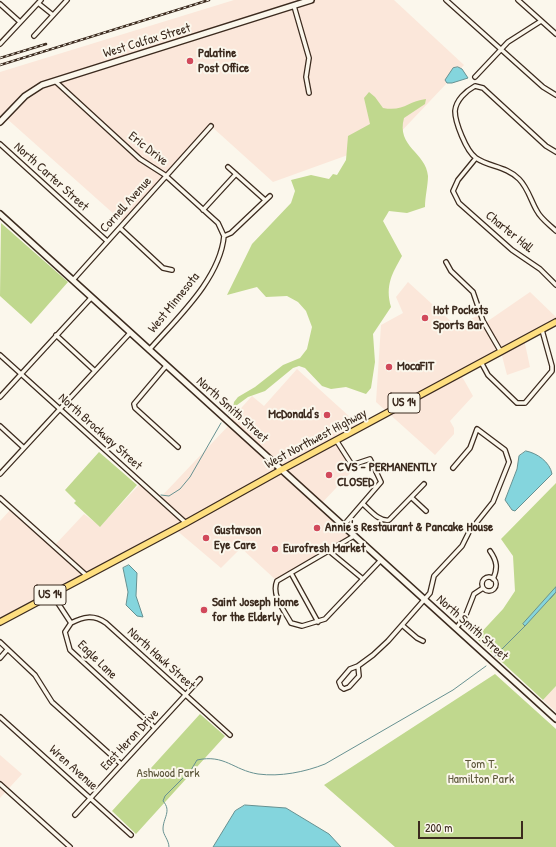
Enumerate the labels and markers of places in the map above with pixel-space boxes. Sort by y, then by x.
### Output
place label: Palatine Post Office [198,46,249,77]
marker: Palatine Post Office [185,56,195,66]
place label: Hot Pockets Sports Bar [433,303,488,334]
marker: Hot Pockets Sports Bar [420,313,430,323]
place label: MocaFIT [397,359,434,375]
marker: MocaFIT [384,362,394,372]
place label: McDonald's [268,407,319,423]
marker: McDonald's [322,410,332,420]
place label: CVS - PERMANENTLY CLOSED [337,460,437,491]
marker: CVS - PERMANENTLY CLOSED [324,470,334,480]
place label: Annie's Restaurant & Pancake House [325,520,493,536]
place label: Gustavson Eye Care [214,523,261,554]
marker: Annie's Restaurant & Pancake House [312,523,322,533]
marker: Gustavson Eye Care [201,533,211,543]
place label: Eurofresh Market [283,541,365,557]
marker: Eurofresh Market [270,544,280,554]
place label: Saint Joseph Home for the Elderly [212,595,299,626]
marker: Saint Joseph Home for the Elderly [199,605,209,615]

